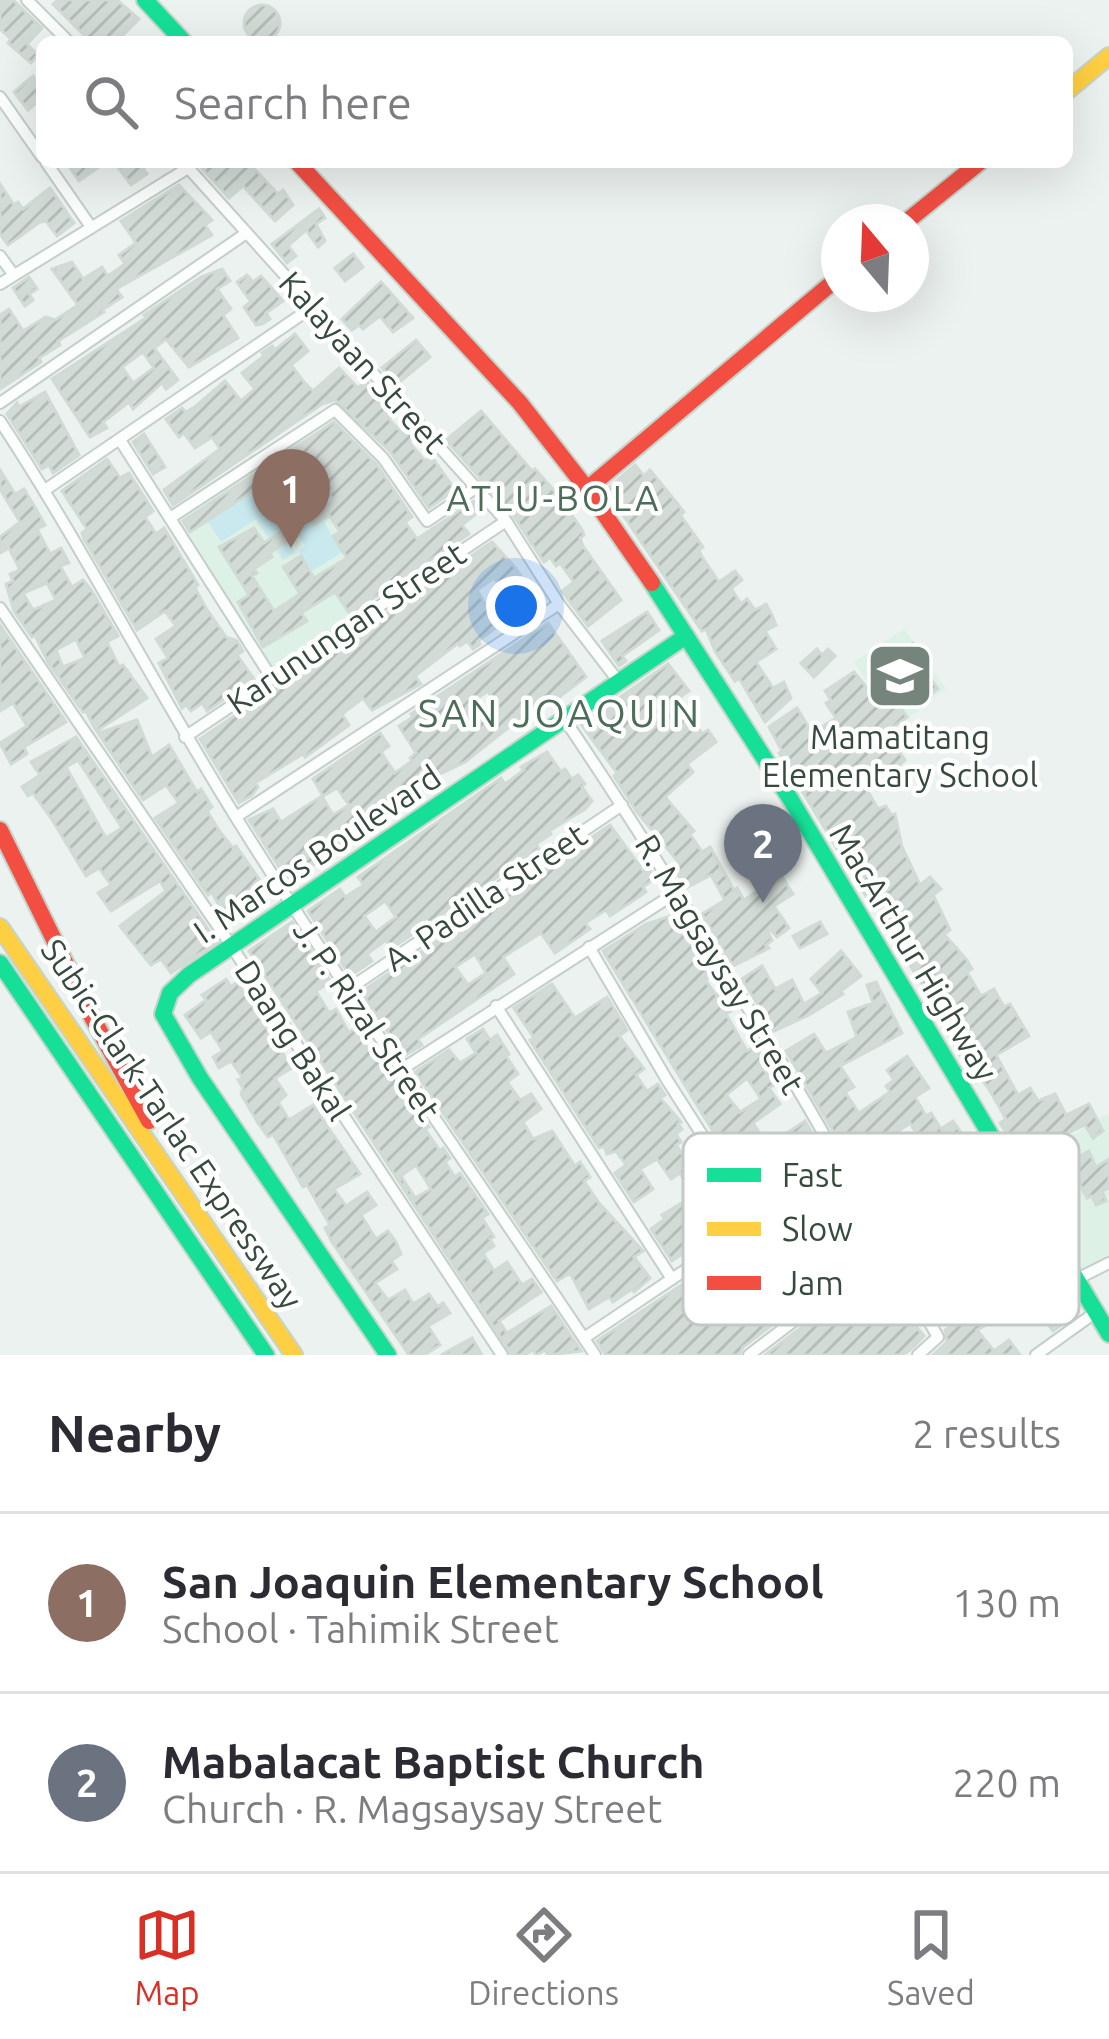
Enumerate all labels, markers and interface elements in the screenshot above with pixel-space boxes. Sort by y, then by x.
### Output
search box [36,36,1073,168]
icon: search [78,69,144,135]
text: Search here [174,77,412,128]
north arrow [821,204,929,312]
street label: Kalayaan Street [272,263,454,460]
pin: 1 [252,449,330,548]
district label: ATLU-BOLA [446,477,662,518]
street label: Karunungan Street [220,534,472,721]
your location [486,576,546,636]
school or university icon: Mamatitang Elementary School [865,641,935,711]
district label: SAN JOAQUIN [418,691,702,734]
place label: Mamatitang Elementary School [762,718,1038,793]
street label: I. Marcos Boulevard [186,757,447,950]
pin: 2 [724,804,802,903]
street label: A. Padilla Street [377,815,593,978]
street label: MacArthur Highway [823,817,1006,1087]
street label: R. Magsaysay Street [629,828,812,1100]
street label: J. P. Rizal Street [287,913,448,1127]
street label: Subic-Clark-Tarlac Expressway [35,932,310,1316]
street label: Daang Bakal [228,953,359,1126]
legend [683,1133,1079,1325]
text: Fast [782,1156,842,1193]
text: Slow [782,1210,853,1247]
text: Jam [782,1264,844,1301]
text: Nearby [48,1404,221,1462]
text: 2 results [912,1412,1061,1455]
text: San Joaquin Elementary School [162,1556,824,1607]
text: 1 [76,1581,98,1624]
text: 130 m [952,1581,1061,1624]
text: School · Tahimik Street [162,1607,559,1650]
text: Mabalacat Baptist Church [162,1736,705,1787]
text: 2 [76,1761,98,1804]
text: 220 m [952,1761,1061,1804]
text: Church · R. Magsaysay Street [162,1787,662,1830]
tab: Map [134,1902,200,2011]
tab: Directions [468,1902,619,2011]
tab: Saved [887,1902,975,2011]

